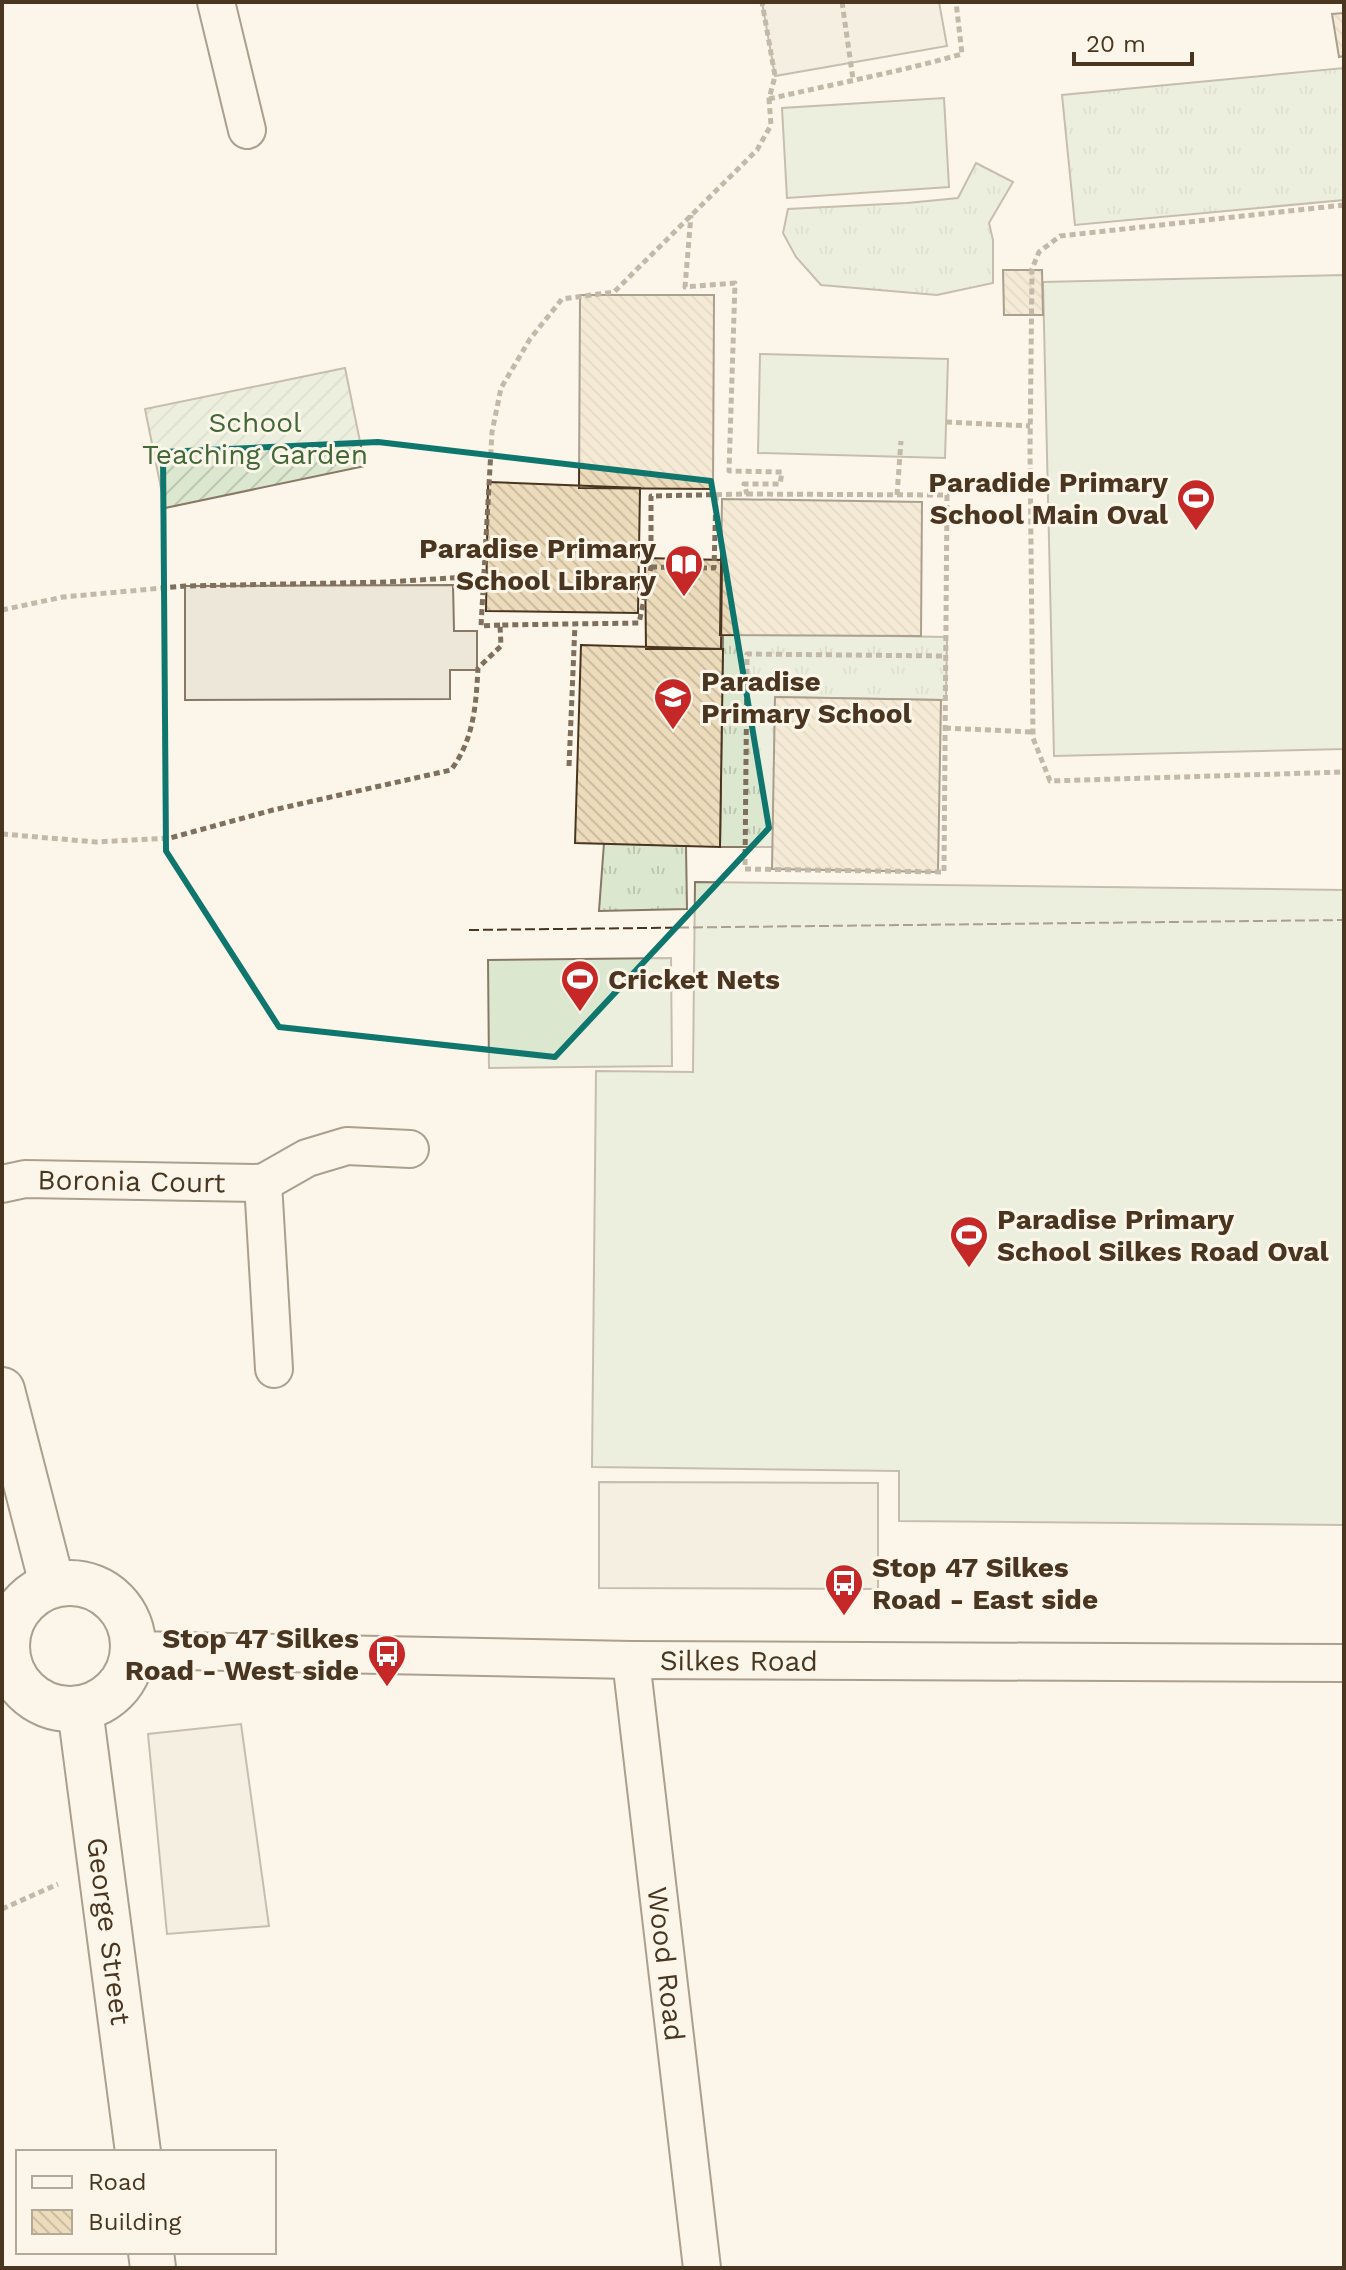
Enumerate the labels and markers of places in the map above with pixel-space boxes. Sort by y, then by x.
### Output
place label: Paradide Primary School Main Oval [928,466,1169,531]
sports icon: Paradide Primary School Main Oval [1175,477,1217,532]
place label: Paradise Primary School Library [419,532,656,597]
library icon: Paradise Primary School Library [663,543,705,598]
place label: Paradise Primary School [701,665,912,730]
school or university icon: Paradise Primary School [652,676,694,731]
sports icon: Cricket Nets [559,958,601,1013]
place label: Cricket Nets [608,963,780,996]
place label: Paradise Primary School Silkes Road Oval [997,1203,1329,1268]
sports icon: Paradise Primary School Silkes Road Oval [948,1214,990,1269]
place label: Stop 47 Silkes Road - East side [872,1551,1098,1616]
bus stop icon: Stop 47 Silkes Road - East side [823,1562,865,1617]
place label: Stop 47 Silkes Road - West side [125,1622,359,1687]
bus stop icon: Stop 47 Silkes Road - West side [366,1633,408,1688]

